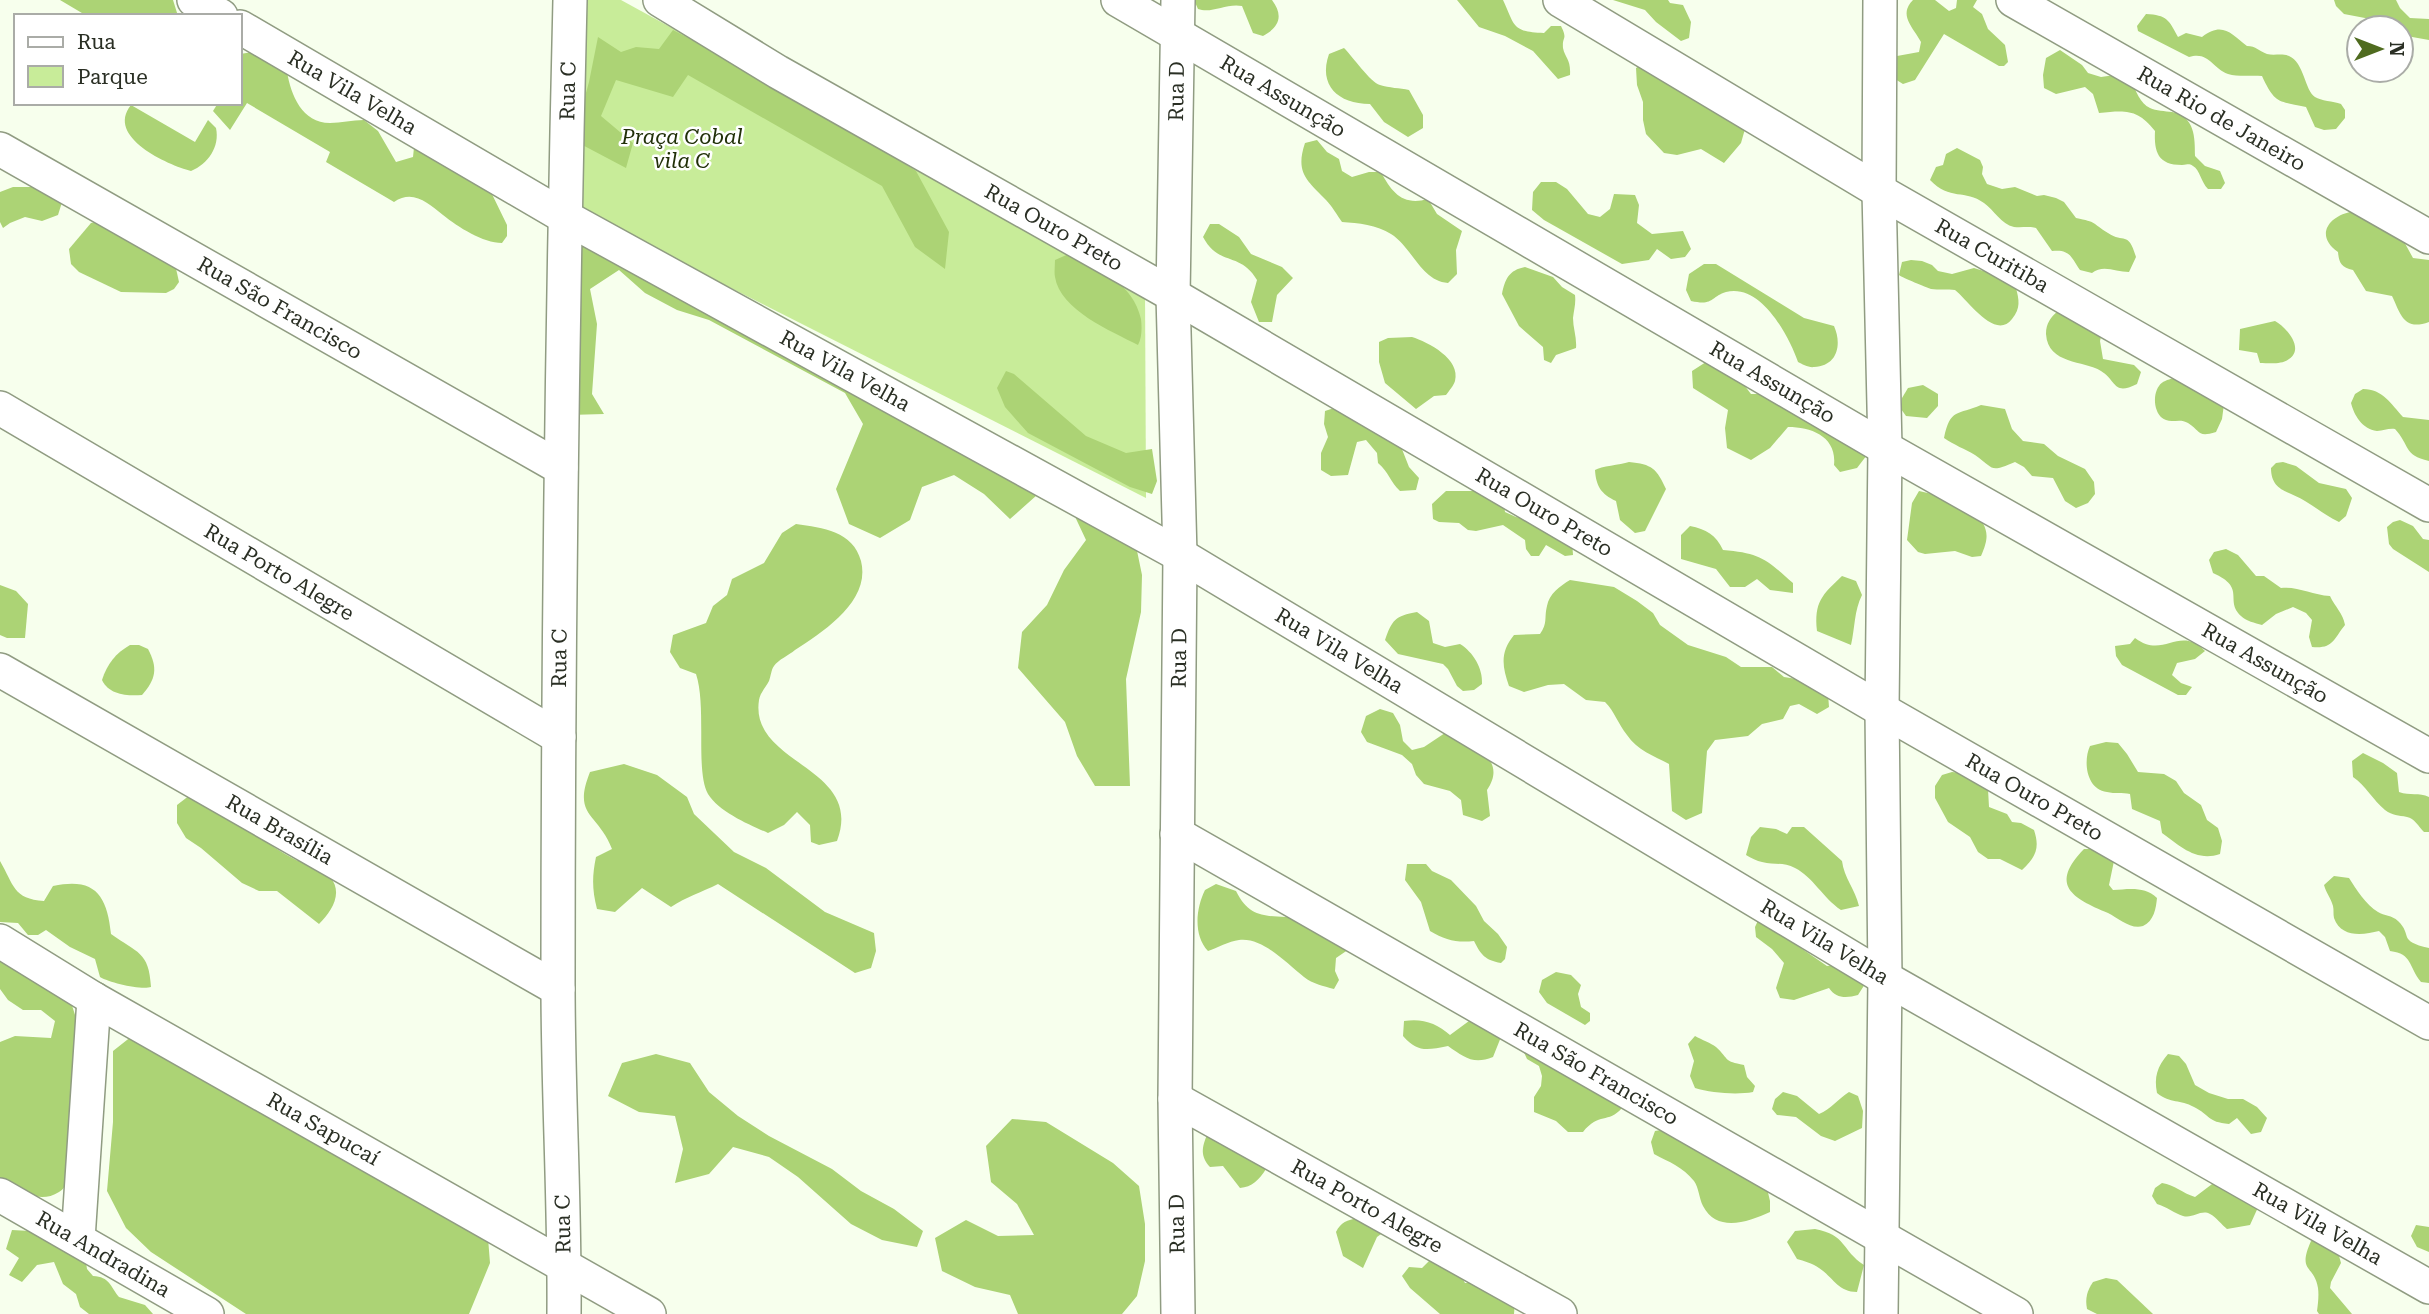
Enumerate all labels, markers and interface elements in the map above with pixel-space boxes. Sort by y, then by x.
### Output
legend [14,14,242,105]
north arrow [2345,14,2415,84]
text: Rua [77,30,116,54]
text: N [2385,42,2408,57]
street label: Rua Vila Velha [284,46,421,140]
street label: Rua Assunção [1216,50,1350,142]
street label: Rua C [555,61,581,121]
street label: Rua D [1164,61,1189,121]
street label: Rua Rio de Janeiro [2133,61,2310,176]
text: Parque [77,65,148,89]
park label: Praça Cobal vila C [620,125,743,173]
street label: Rua Ouro Preto [981,179,1127,276]
street label: Rua Curitiba [1931,214,2054,298]
street label: Rua São Francisco [193,252,366,364]
street label: Rua Vila Velha [776,325,915,417]
street label: Rua Assunção [1706,336,1840,428]
street label: Rua Ouro Preto [1472,463,1617,562]
street label: Rua Porto Alegre [200,519,358,626]
street label: Rua Vila Velha [1271,603,1408,698]
street label: Rua Assunção [2198,618,2332,708]
street label: Rua C [547,628,572,688]
street label: Rua D [1167,628,1191,688]
street label: Rua Ouro Preto [1961,748,2107,846]
street label: Rua Brasília [222,790,338,870]
street label: Rua Vila Velha [1756,894,1893,990]
street label: Rua São Francisco [1510,1017,1683,1130]
street label: Rua Sapucaí [263,1088,384,1171]
street label: Rua Porto Alegre [1287,1154,1447,1258]
street label: Rua Vila Velha [2249,1178,2387,1270]
street label: Rua C [550,1194,576,1254]
street label: Rua D [1164,1194,1190,1254]
street label: Rua Andradina [32,1206,175,1303]

